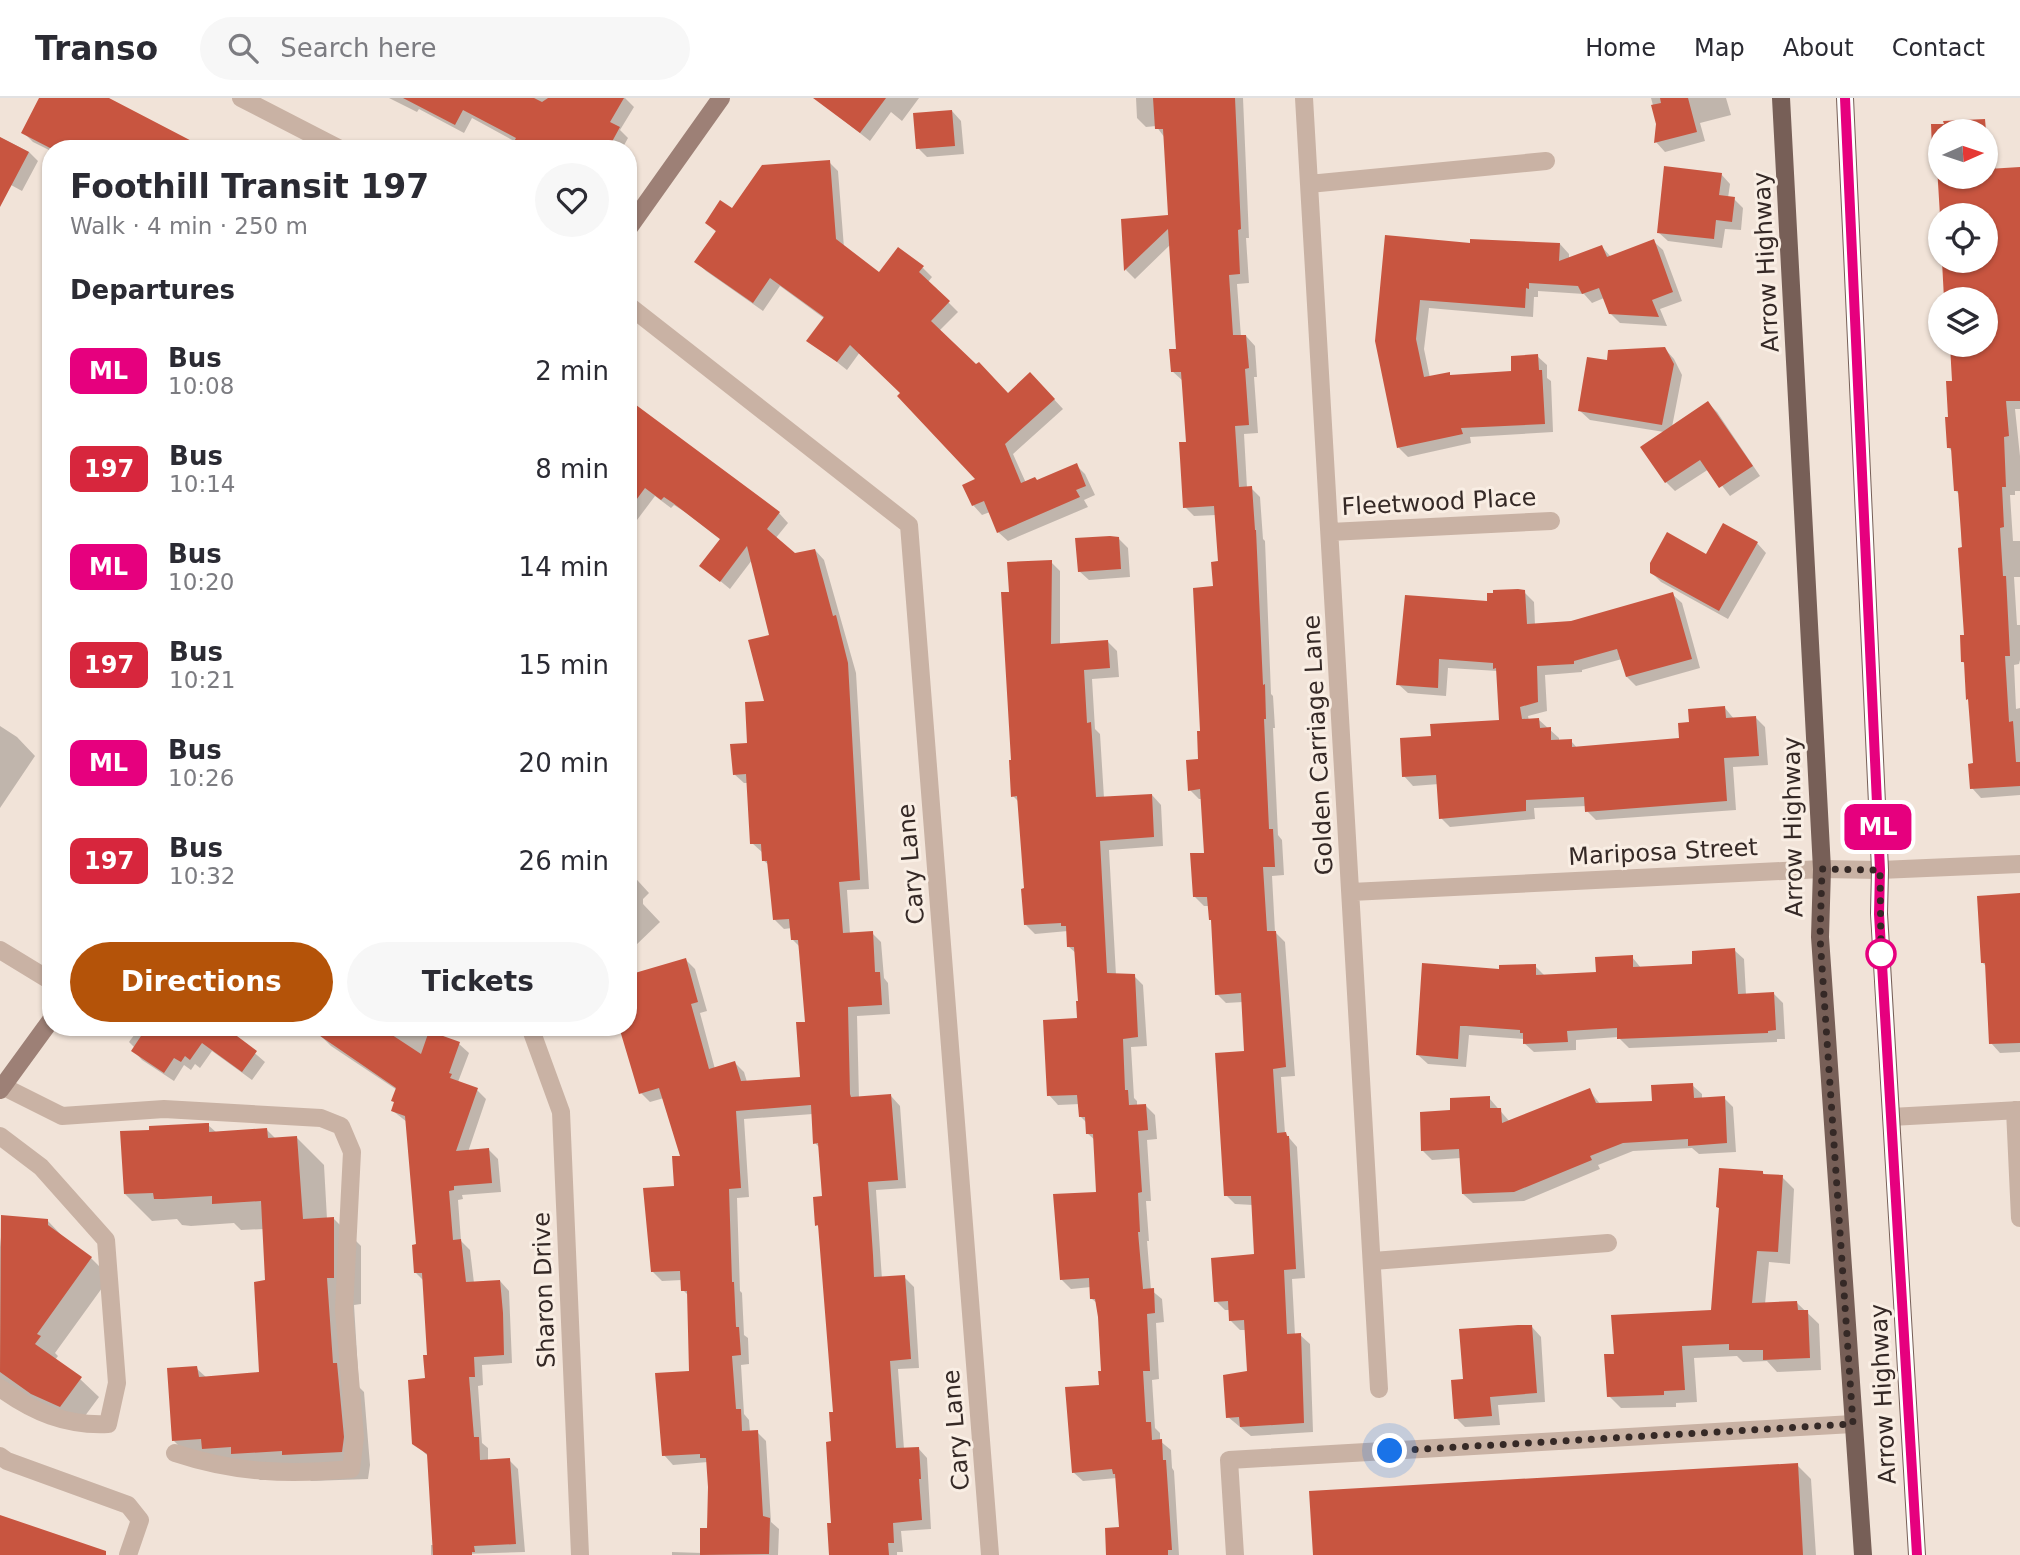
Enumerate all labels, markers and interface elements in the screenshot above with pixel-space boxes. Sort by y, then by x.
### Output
search box [200,17,690,80]
text: Transo [35,29,158,68]
icon: search [224,29,262,67]
text: Search here [280,33,436,63]
text: Home [1585,34,1656,62]
text: Map [1694,34,1745,62]
text: About [1783,34,1854,62]
text: Contact [1892,34,1985,62]
north arrow [1928,119,1998,189]
map controls [1928,119,1998,357]
button: heart [535,163,609,237]
text: Foothill Transit 197 [70,167,429,206]
street label: Arrow Highway [1747,171,1785,353]
button: locate [1928,203,1998,273]
text: Walk · 4 min · 250 m [70,213,308,239]
text: Departures [70,275,235,305]
button: layers [1928,287,1998,357]
text: Bus [168,343,222,373]
text: 2 min [535,356,609,386]
text: ML [89,357,128,385]
text: 10:08 [168,373,234,399]
text: Bus [169,441,223,471]
text: 8 min [535,454,609,484]
text: 197 [84,455,134,483]
text: 10:14 [169,471,235,497]
street label: Fleetwood Place [1341,483,1537,521]
text: Bus [168,539,222,569]
text: 14 min [519,552,609,582]
text: ML [89,553,128,581]
text: 10:20 [168,569,234,595]
street label: Golden Carriage Lane [1297,614,1339,876]
text: Bus [169,637,223,667]
text: 15 min [519,650,609,680]
text: 197 [84,651,134,679]
text: 10:21 [169,667,235,693]
text: Bus [168,735,222,765]
street label: Arrow Highway [1777,736,1809,918]
text: 20 min [519,748,609,778]
text: ML [89,749,128,777]
text: 10:26 [168,765,234,791]
street label: Cary Lane [892,802,930,926]
line badge: ML [1846,804,1910,850]
text: ML [1858,813,1898,841]
text: Bus [169,833,223,863]
street label: Mariposa Street [1568,833,1758,871]
text: 26 min [519,846,609,876]
text: 197 [84,847,134,875]
text: 10:32 [169,863,235,889]
unlabelled marker [1866,939,1896,969]
button: Directions [70,942,333,1022]
button: Tickets [347,942,609,1022]
street label: Sharon Drive [527,1212,561,1368]
street label: Arrow Highway [1864,1303,1902,1485]
street label: Cary Lane [937,1368,975,1492]
your location [1372,1433,1407,1468]

